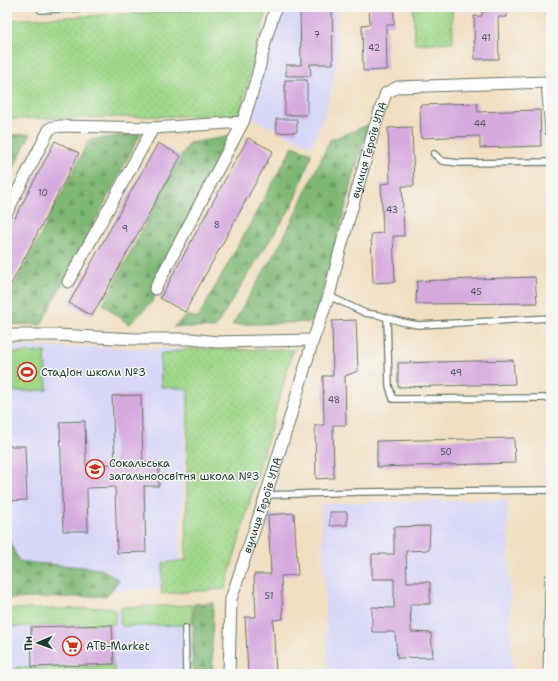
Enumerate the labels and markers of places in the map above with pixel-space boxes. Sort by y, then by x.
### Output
sports icon: Стадіон школи №3 [16,361,38,383]
place label: Стадіон школи №3 [41,365,146,380]
place label: Сокальська загальноосвітня школа №3 [109,456,259,484]
school or university icon: Сокальська загальноосвітня школа №3 [84,458,106,480]
supermarket icon: ATB-Market [61,635,83,657]
place label: ATB-Market [86,639,150,654]

